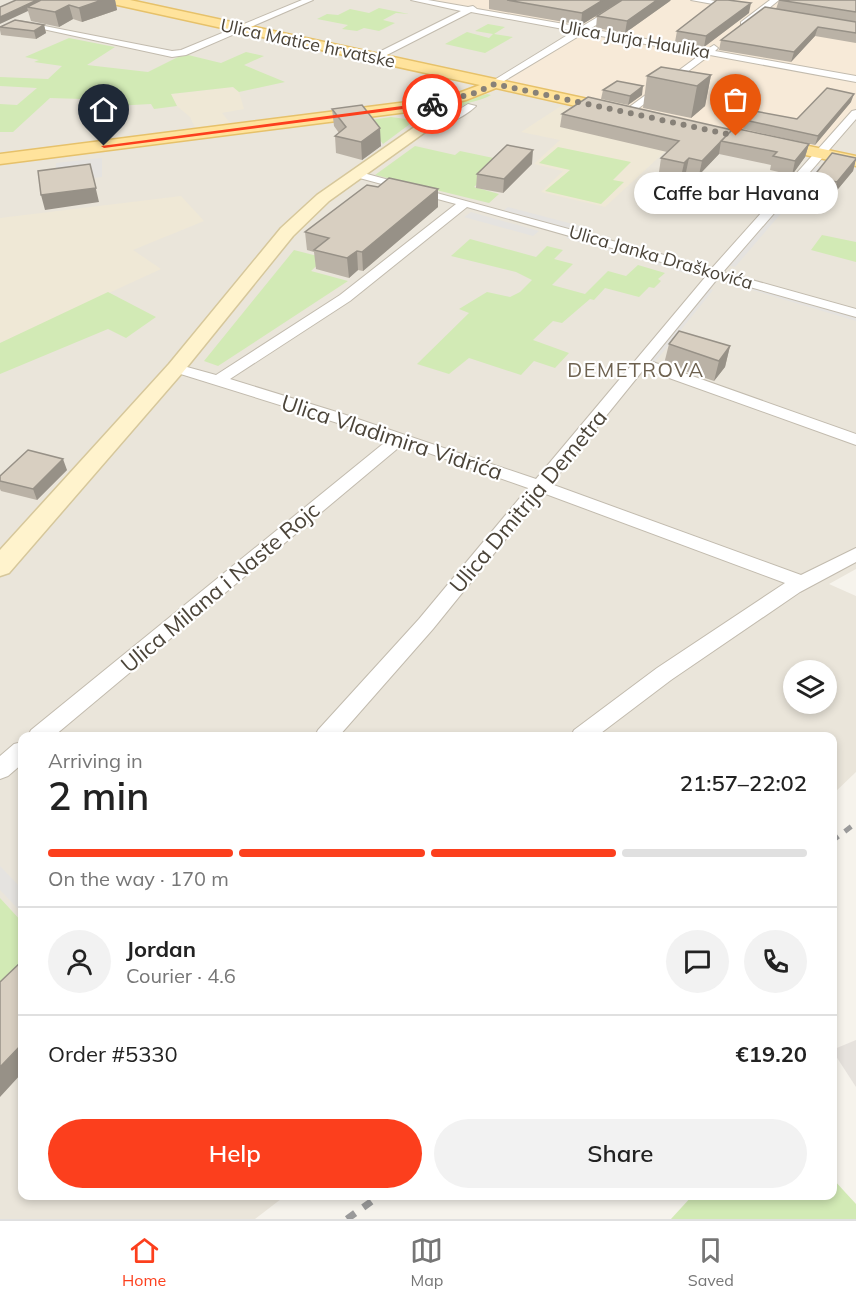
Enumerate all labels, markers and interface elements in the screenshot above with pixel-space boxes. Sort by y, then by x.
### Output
street label: Ulica Matice hrvatske [219,13,397,73]
street label: Ulica Jurja Haulika [558,14,712,64]
courier [402,74,462,134]
pin [710,74,761,136]
icon: bag [719,83,752,116]
pin [78,84,129,146]
icon: bike [416,88,449,121]
icon: home [87,93,120,126]
callout: Caffe bar Havana [634,172,838,214]
text: Caffe bar Havana [653,180,819,205]
street label: Ulica Janka Draškovića [566,220,756,294]
district label: DEMETROVA [567,357,705,382]
street label: Ulica Vladimira Vidrića [278,388,506,486]
street label: Ulica Dmitrija Demetra [443,404,613,598]
street label: Ulica Milana i Naste Rojc [115,496,325,678]
map controls [783,660,837,714]
button: layers [783,660,837,714]
text: Arriving in [48,748,143,773]
text: 21:57–22:02 [680,769,807,797]
text: 2 min [48,771,149,820]
text: On the way · 170 m [48,866,229,891]
button: person [48,930,111,993]
button: chat [666,930,729,993]
button: phone [744,930,807,993]
text: Jordan [126,935,196,963]
text: Courier · 4.6 [126,963,236,988]
text: Order #5330 [48,1040,178,1068]
text: €19.20 [736,1040,807,1068]
button: Help [48,1119,422,1188]
button: Share [434,1119,807,1188]
tab: Home [122,1234,166,1290]
tab: Map [410,1234,443,1290]
tab: Saved [688,1234,734,1290]

